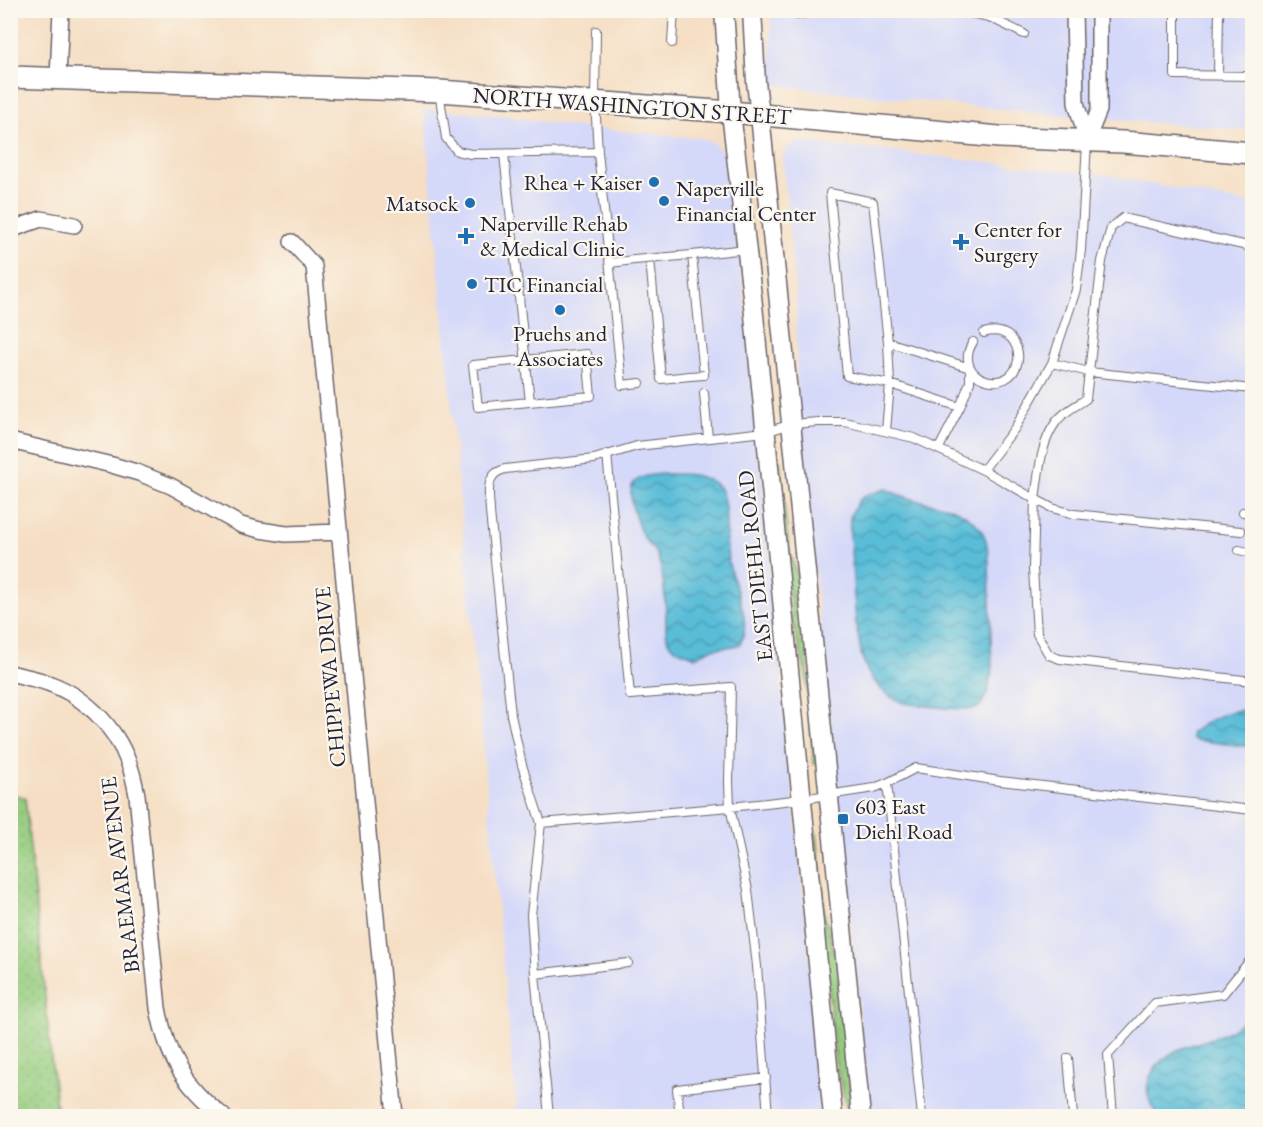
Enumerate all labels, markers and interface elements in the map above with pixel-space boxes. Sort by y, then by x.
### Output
street label: NORTH WASHINGTON STREET [472,80,793,132]
place label: Rhea + Kaiser [524,168,643,197]
place label: Naperville Financial Center [676,174,817,228]
marker: Rhea + Kaiser [647,175,661,189]
place label: Matsock [386,189,459,218]
marker: Naperville Financial Center [657,194,671,208]
marker: Matsock [463,196,477,210]
place label: Naperville Rehab & Medical Clinic [480,209,628,263]
place label: Center for Surgery [974,215,1062,269]
marker: Naperville Rehab & Medical Clinic [457,227,475,245]
marker: Center for Surgery [952,233,970,251]
place label: TIC Financial [484,270,603,299]
marker: TIC Financial [465,277,479,291]
marker: Pruehs and Associates [553,303,567,317]
place label: Pruehs and Associates [513,319,608,373]
street label: EAST DIEHL ROAD [731,469,779,663]
street label: CHIPPEWA DRIVE [308,585,352,769]
street label: BRAEMAR AVENUE [94,775,146,975]
place label: 603 East Diehl Road [855,792,953,846]
marker: 603 East Diehl Road [836,812,850,826]

